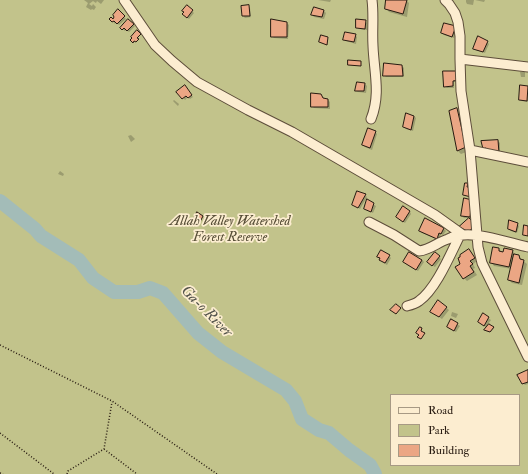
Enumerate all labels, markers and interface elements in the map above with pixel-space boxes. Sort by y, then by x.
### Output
park label: Allah Valley Watershed Forest Reserve [170,214,290,246]
water label: Ga-o River [177,283,235,341]
legend [390,394,520,466]
text: Road [428,403,453,418]
text: Park [428,423,450,438]
text: Building [428,443,469,458]

